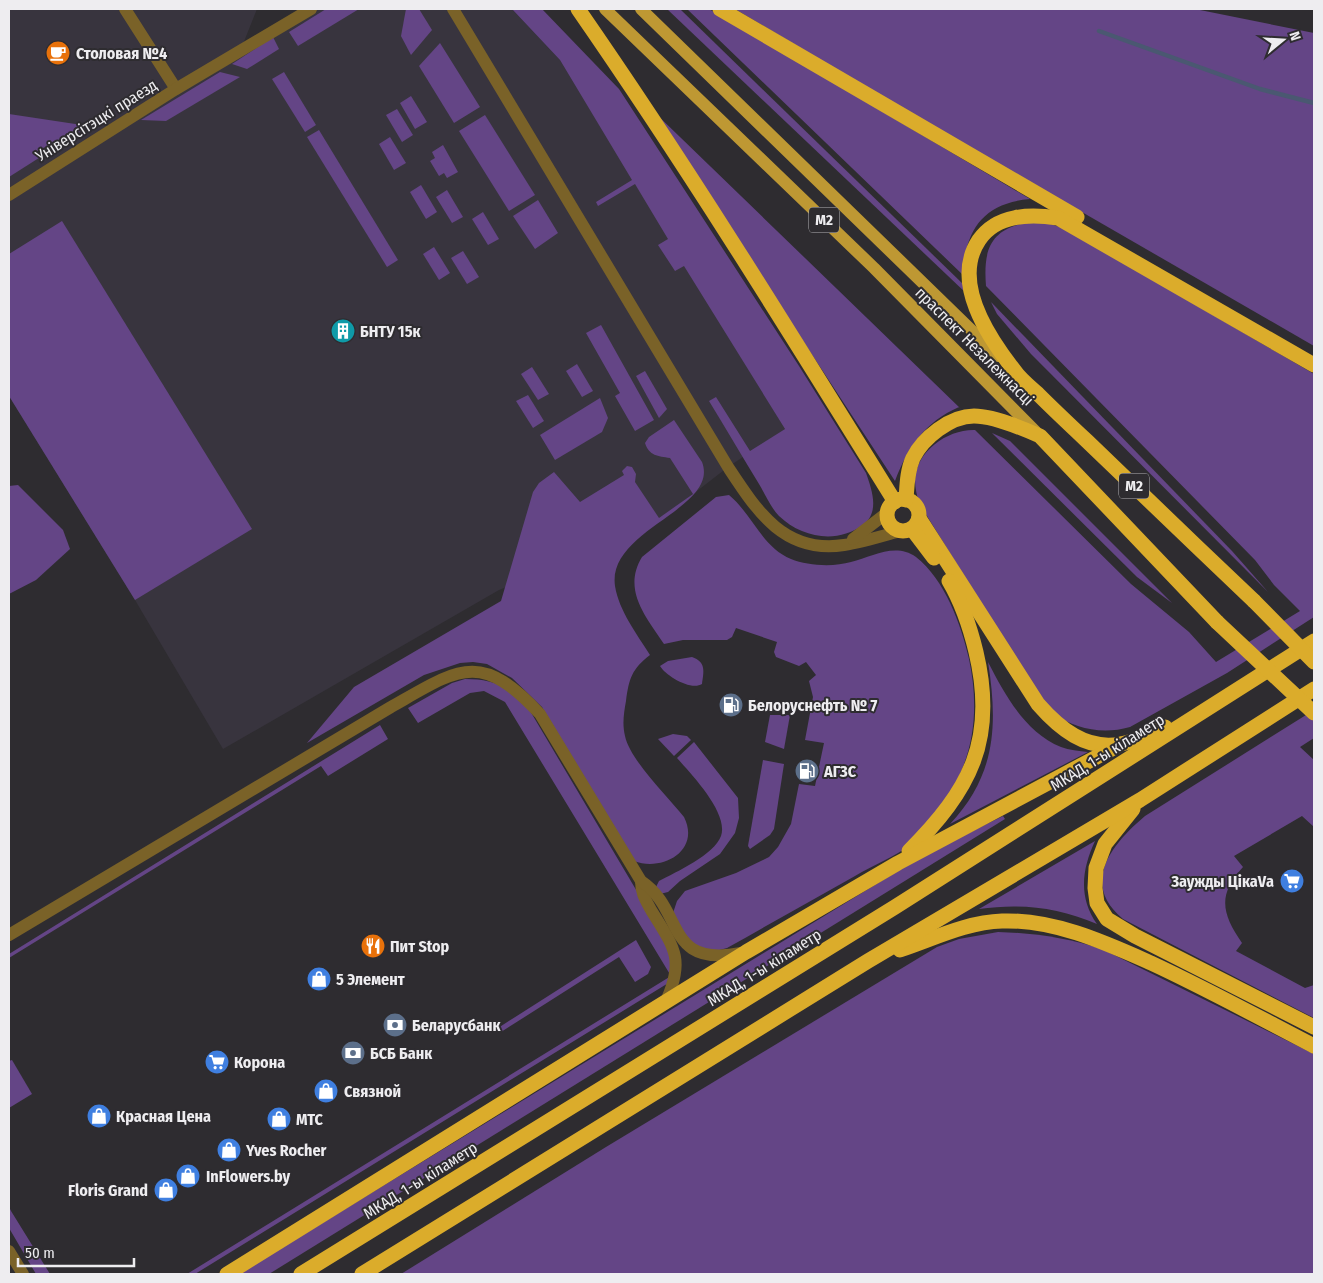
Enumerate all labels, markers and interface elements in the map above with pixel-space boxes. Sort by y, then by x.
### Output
north arrow [1258,15,1308,65]
text: N [1286,30,1304,43]
cafe icon: Столовая №4 [45,40,71,66]
place label: Столовая №4 [76,44,167,63]
street label: Універсітэцкі праезд [31,75,161,166]
road number: М2 [809,208,839,232]
street label: праспект Незалежнасці [911,283,1038,410]
building icon: БНТУ 15к [330,318,356,344]
place label: БНТУ 15к [360,322,421,341]
road number: М2 [1119,474,1149,498]
fuel station icon: Белоруснефть № 7 [718,692,744,718]
place label: Белоруснефть № 7 [748,696,877,715]
street label: МКАД, 1-ы кіламетр [1047,710,1168,795]
fuel station icon: АГЗС [794,758,820,784]
place label: АГЗС [823,762,857,781]
supermarket icon: Заужды ЦікаVа [1279,868,1305,894]
place label: Заужды ЦікаVа [1170,872,1274,891]
street label: МКАД, 1-ы кіламетр [704,925,825,1010]
restaurant icon: Пит Stop [360,933,386,959]
place label: Пит Stop [390,937,450,956]
shop icon: 5 Элемент [306,966,332,992]
place label: 5 Элемент [336,970,405,989]
bank icon: Беларусбанк [382,1012,408,1038]
place label: Беларусбанк [412,1016,501,1035]
bank icon: БСБ Банк [340,1040,366,1066]
place label: БСБ Банк [370,1044,433,1063]
supermarket icon: Корона [204,1049,230,1075]
place label: Корона [234,1053,285,1072]
shop icon: Связной [313,1078,339,1104]
place label: Связной [344,1082,401,1101]
shop icon: Красная Цена [86,1103,112,1129]
shop icon: МТС [266,1106,292,1132]
place label: Красная Цена [116,1107,211,1126]
place label: МТС [296,1110,324,1129]
shop icon: Yves Rocher [216,1137,242,1163]
street label: МКАД, 1-ы кіламетр [360,1138,481,1223]
place label: Yves Rocher [245,1141,327,1160]
shop icon: InFlowers.by [175,1163,201,1189]
place label: InFlowers.by [206,1167,290,1186]
shop icon: Floris Grand [153,1177,179,1203]
place label: Floris Grand [68,1181,148,1200]
scale bar [18,1236,134,1268]
text: 50 m [25,1244,55,1262]

